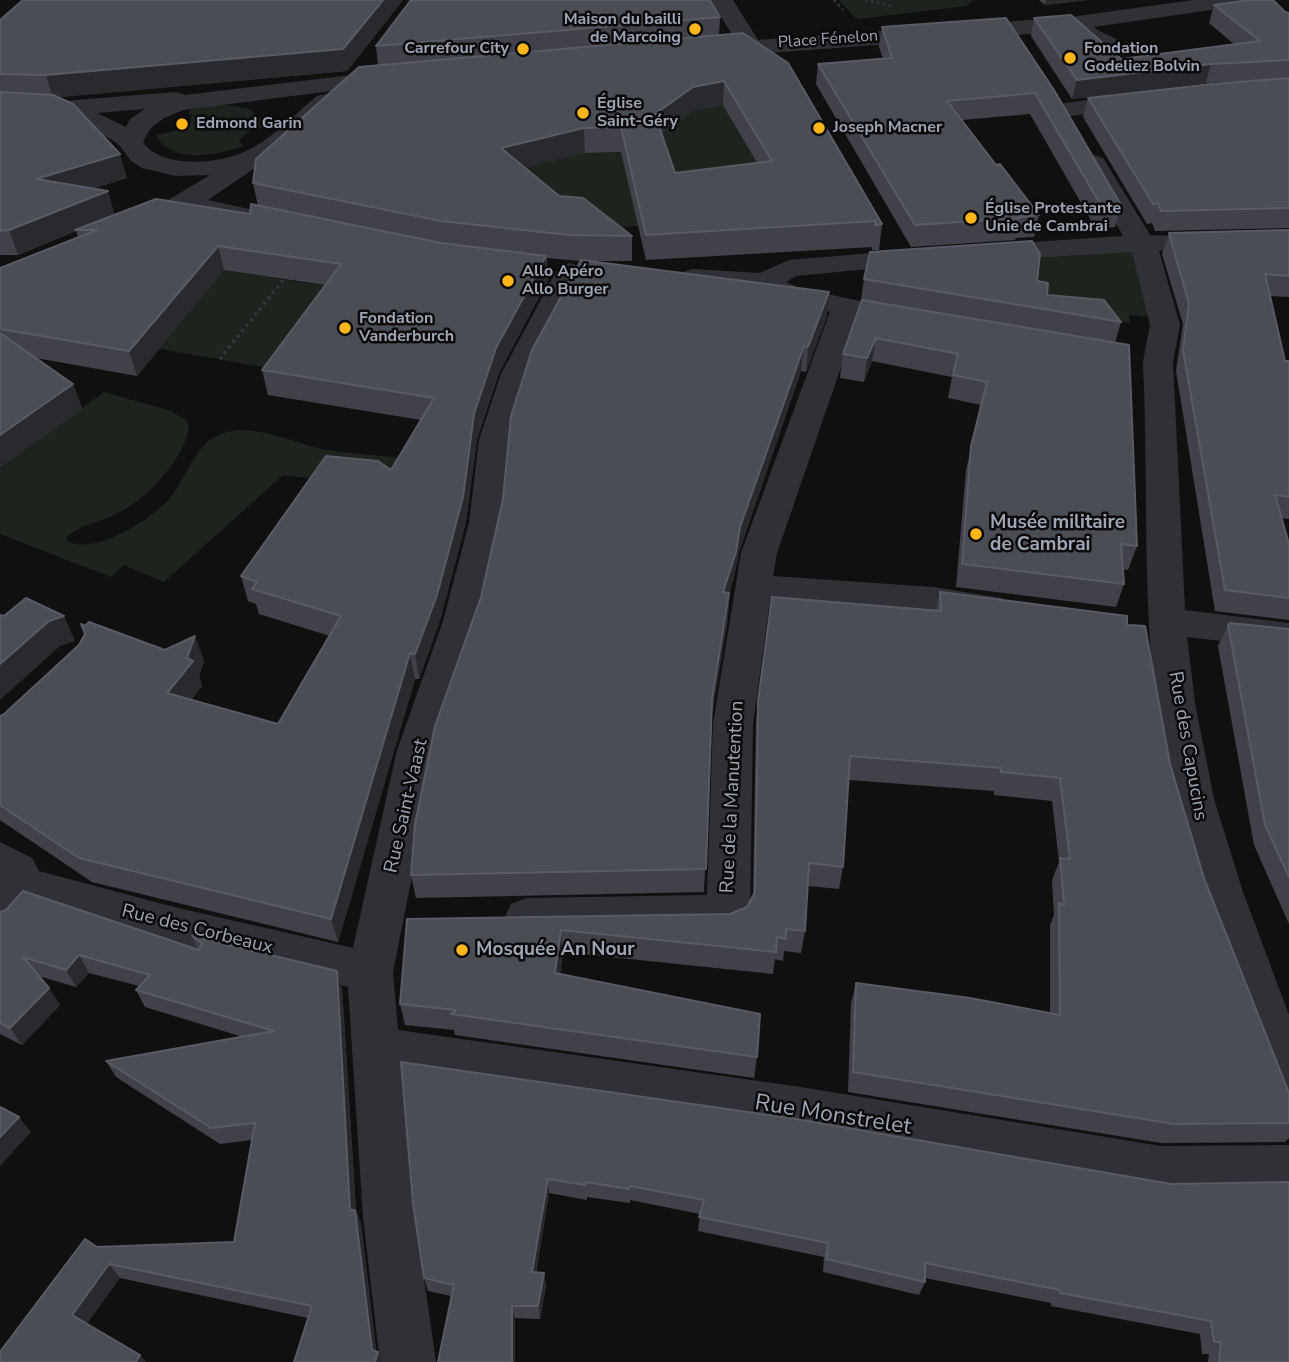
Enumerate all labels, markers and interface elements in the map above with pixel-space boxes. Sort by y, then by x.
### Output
place label: Maison du bailli de Marcoing [564,10,681,48]
marker: Maison du bailli de Marcoing [687,21,703,37]
street label: Place Fénelon [777,27,879,53]
place label: Carrefour City [404,39,509,59]
place label: Fondation Godeliez Bolvin [1084,39,1200,77]
marker: Carrefour City [515,41,531,57]
marker: Fondation Godeliez Bolvin [1062,50,1078,66]
place label: Église Saint-Géry [597,94,678,132]
marker: Église Saint-Géry [575,105,591,121]
place label: Edmond Garin [196,114,302,134]
marker: Edmond Garin [174,116,190,132]
place label: Joseph Macner [833,118,942,138]
marker: Joseph Macner [811,120,827,136]
place label: Église Protestante Unie de Cambrai [985,199,1121,237]
marker: Église Protestante Unie de Cambrai [963,210,979,226]
place label: Allo Apéro Allo Burger [522,262,609,300]
marker: Allo Apéro Allo Burger [500,273,516,289]
place label: Fondation Vanderburch [359,309,454,347]
marker: Fondation Vanderburch [337,320,353,336]
place label: Musée militaire de Cambrai [990,512,1125,556]
marker: Musée militaire de Cambrai [968,526,984,542]
street label: Rue des Capucins [1163,670,1211,822]
street label: Rue de la Manutention [717,700,749,894]
street label: Rue Saint-Vaast [381,737,433,875]
street label: Rue des Corbeaux [119,900,275,960]
place label: Mosquée An Nour [476,939,635,961]
marker: Mosquée An Nour [454,942,470,958]
street label: Rue Monstrelet [753,1090,913,1142]

